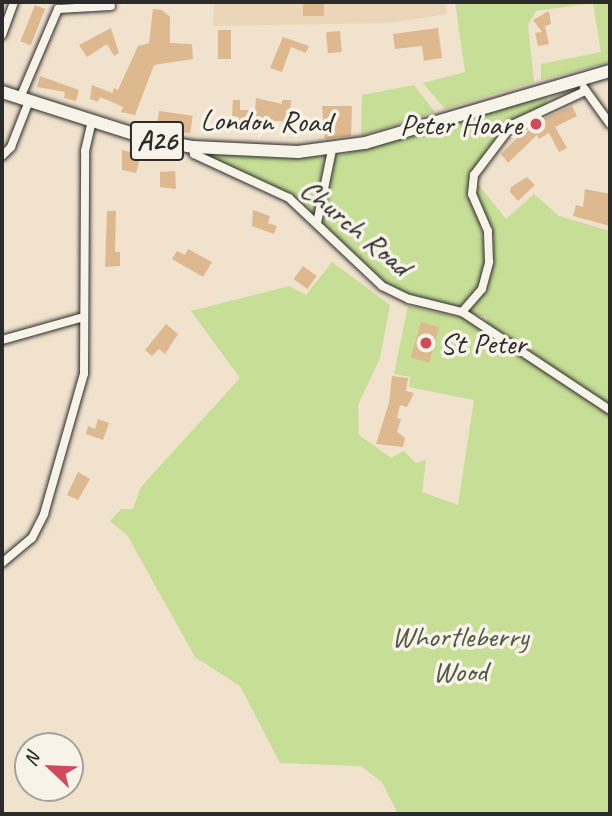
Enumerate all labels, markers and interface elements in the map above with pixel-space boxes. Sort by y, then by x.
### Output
street label: London Road [201,102,331,140]
place label: Peter Hoare [401,106,522,142]
road number: A26 [129,116,185,166]
marker: Peter Hoare [528,116,544,132]
street label: Church Road [294,171,418,283]
place label: St Peter [440,325,526,361]
marker: St Peter [418,335,434,351]
park label: Whortleberry Wood [391,618,529,688]
north arrow [14,732,84,802]
text: N [18,749,45,770]

